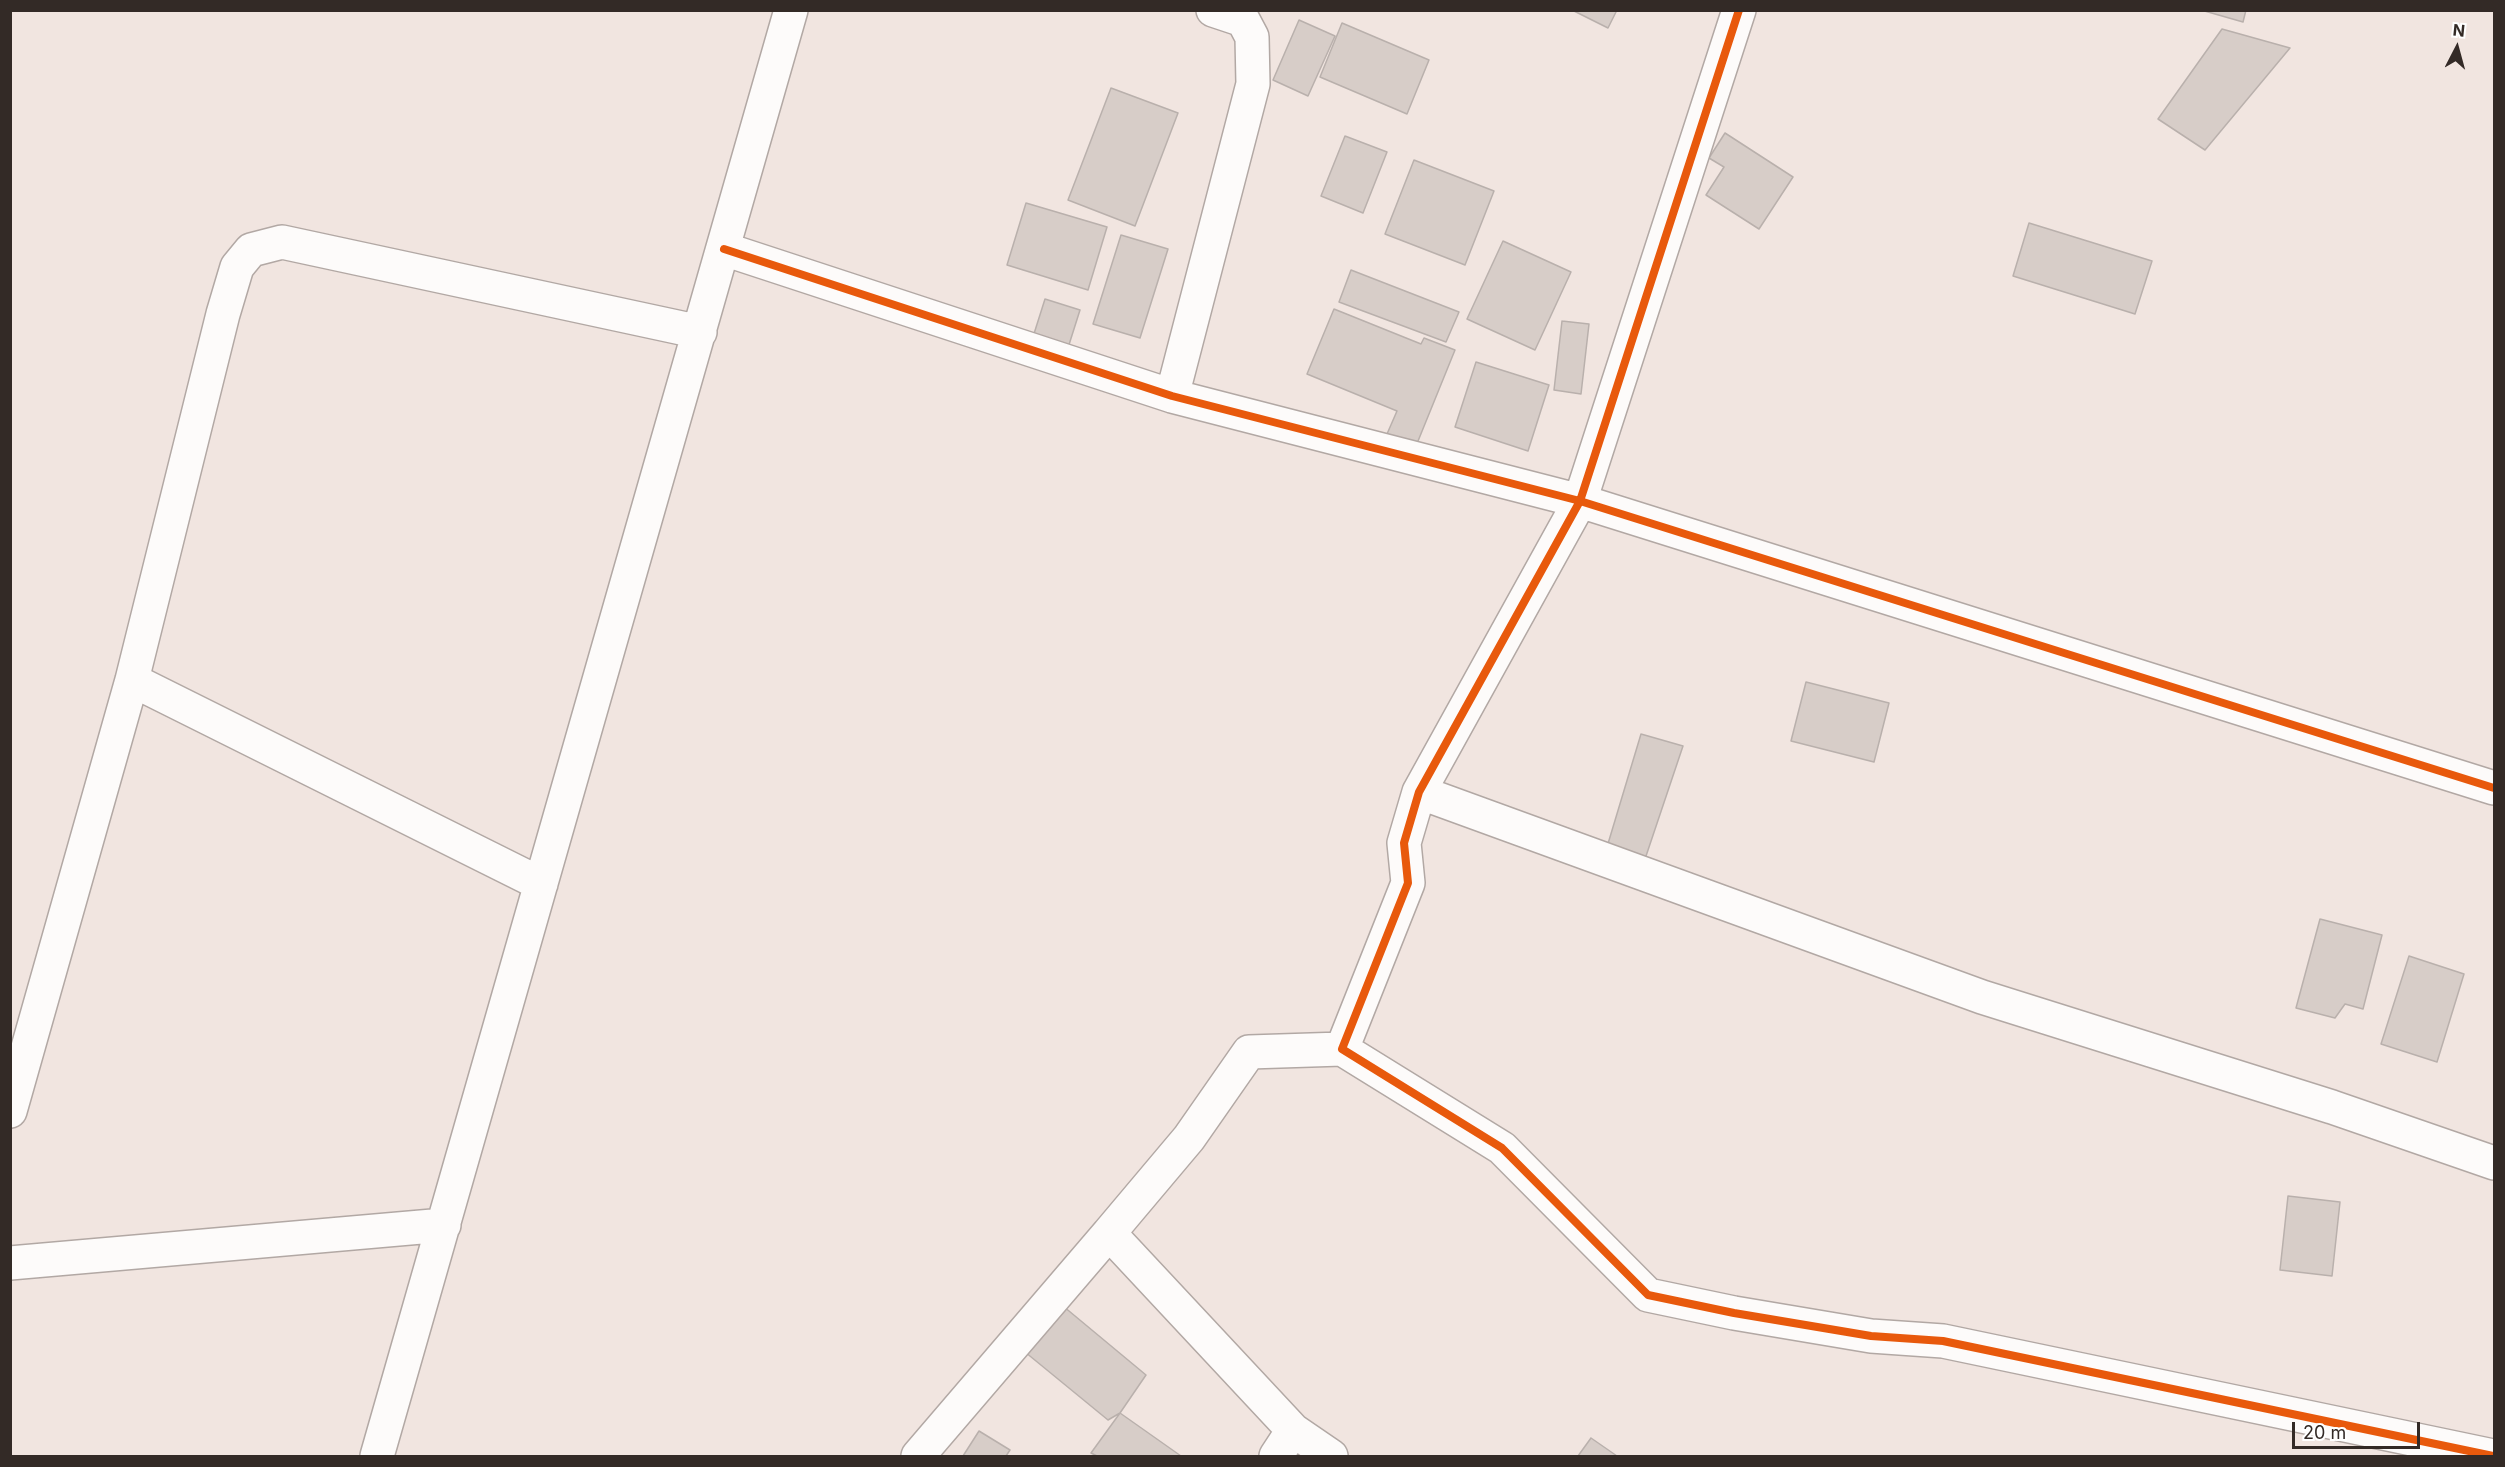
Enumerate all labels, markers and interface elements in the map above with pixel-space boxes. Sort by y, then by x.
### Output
north arrow [2427,18,2487,78]
text: N [2452,20,2466,41]
scale bar [2295,1410,2422,1448]
text: 20 m [2303,1422,2346,1443]

